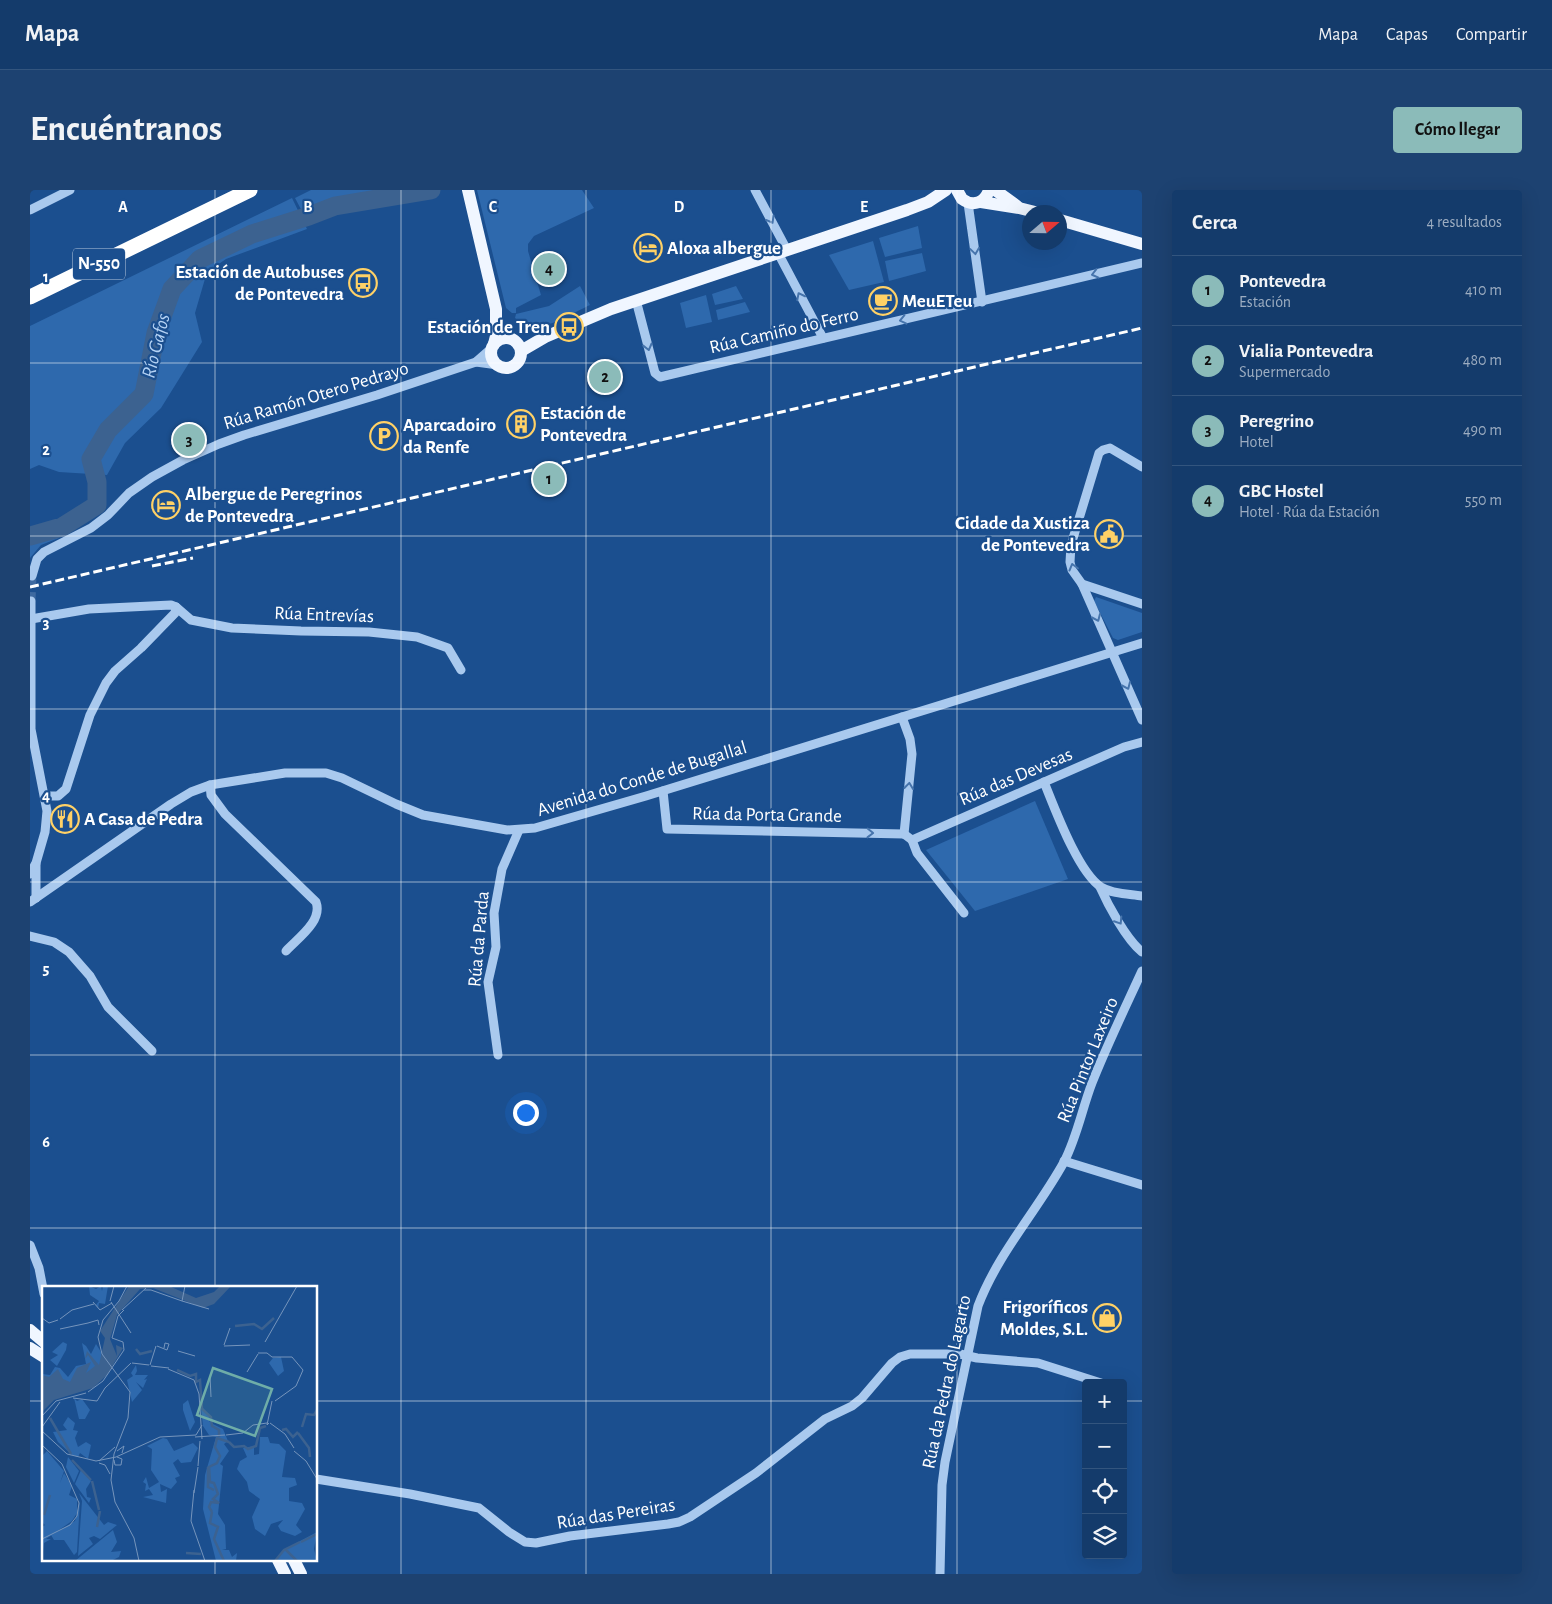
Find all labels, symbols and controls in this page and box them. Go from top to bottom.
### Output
text: Mapa [25,22,79,46]
text: Mapa [1318,26,1358,44]
text: Capas [1386,26,1428,44]
text: Compartir [1456,26,1527,44]
button: Cómo llegar [1393,107,1522,153]
text: Encuéntranos [30,112,222,147]
text: A [118,199,128,215]
text: B [303,199,313,215]
text: C [489,199,498,215]
text: D [674,199,685,215]
text: E [860,199,868,215]
north arrow [1022,205,1067,250]
text: Cerca [1192,212,1238,233]
text: 4 resultados [1427,214,1502,230]
one-way arrow [765,215,775,224]
hotel icon: Aloxa albergue [633,233,663,263]
place label: Aloxa albergue [667,239,781,258]
one-way arrow [969,247,980,255]
road number: N-550 [73,249,125,280]
pin: 4 [533,250,565,288]
place label: Estación de Autobuses de Pontevedra [175,263,344,304]
bus stop icon: Estación de Autobuses de Pontevedra [348,268,378,298]
one-way arrow [1090,268,1099,279]
text: 1 [43,269,49,285]
text: Pontevedra [1239,272,1326,291]
text: 1 [1205,282,1211,298]
text: 410 m [1465,282,1502,298]
cafe icon: MeuETeu [868,286,898,316]
one-way arrow [796,292,806,301]
place label: MeuETeu [902,292,973,311]
text: Estación [1239,294,1291,310]
street label: Rúa Camiño do Ferro [708,305,860,357]
water label: Río Gafos [138,311,174,380]
bus stop icon: Estación de Tren [554,312,584,342]
one-way arrow [898,314,907,325]
place label: Estación de Tren [427,318,550,337]
text: Vialia Pontevedra [1239,342,1373,361]
one-way arrow [642,343,653,352]
text: 2 [1204,352,1212,368]
text: 480 m [1463,352,1502,368]
pin: 2 [589,358,621,396]
street label: Rúa Ramón Otero Pedrayo [221,359,411,433]
text: Supermercado [1239,364,1330,380]
place label: Estación de Pontevedra [540,404,627,445]
building icon: Estación de Pontevedra [506,409,536,439]
text: Peregrino [1239,412,1314,431]
place label: Aparcadoiro da Renfe [403,416,496,457]
pin: 3 [173,421,205,459]
parking icon: Aparcadoiro da Renfe [369,421,399,451]
text: 3 [1205,422,1211,438]
text: 490 m [1463,422,1502,438]
text: Hotel [1239,434,1274,450]
text: 2 [42,442,50,458]
pin: 1 [533,460,565,498]
text: GBC Hostel [1239,482,1324,501]
place label: Albergue de Peregrinos de Pontevedra [185,485,362,526]
hotel icon: Albergue de Peregrinos de Pontevedra [151,490,181,520]
text: 4 [1204,492,1212,508]
text: 550 m [1465,492,1502,508]
text: Hotel · Rúa da Estación [1239,504,1380,520]
place label: Cidade da Xustiza de Pontevedra [955,514,1090,555]
public building icon: Cidade da Xustiza de Pontevedra [1094,519,1124,549]
one-way arrow [1068,563,1078,571]
street label: Rúa Entrevías [274,604,374,626]
one-way arrow [1091,613,1102,622]
text: 3 [43,615,50,631]
one-way arrow [1121,681,1132,690]
street label: Avenida do Conde de Bugallal [535,738,749,820]
street label: Rúa das Devesas [957,745,1075,809]
one-way arrow [903,781,914,789]
text: 4 [42,788,50,804]
restaurant icon: A Casa de Pedra [50,804,80,834]
street label: Rúa da Porta Grande [692,804,842,826]
place label: A Casa de Pedra [84,810,203,829]
one-way arrow [866,828,874,838]
street label: Rúa da Parda [465,890,493,988]
one-way arrow [1113,915,1122,924]
text: 5 [43,961,50,977]
street label: Rúa Pintor Laxeiro [1054,994,1122,1126]
your location [513,1100,539,1126]
text: 6 [42,1134,50,1150]
inset map [42,1286,318,1562]
street label: Rúa da Pedra do Lagarto [919,1293,975,1471]
place label: Frigoríficos Moldes, S.L. [1000,1298,1088,1339]
shop icon: Frigoríficos Moldes, S.L. [1092,1303,1122,1333]
map controls [1082,1379,1127,1559]
button: + [1082,1379,1127,1424]
button: − [1082,1424,1127,1469]
button: locate [1082,1469,1127,1514]
street label: Rúa das Pereiras [555,1495,677,1533]
button: layers [1082,1514,1127,1559]

